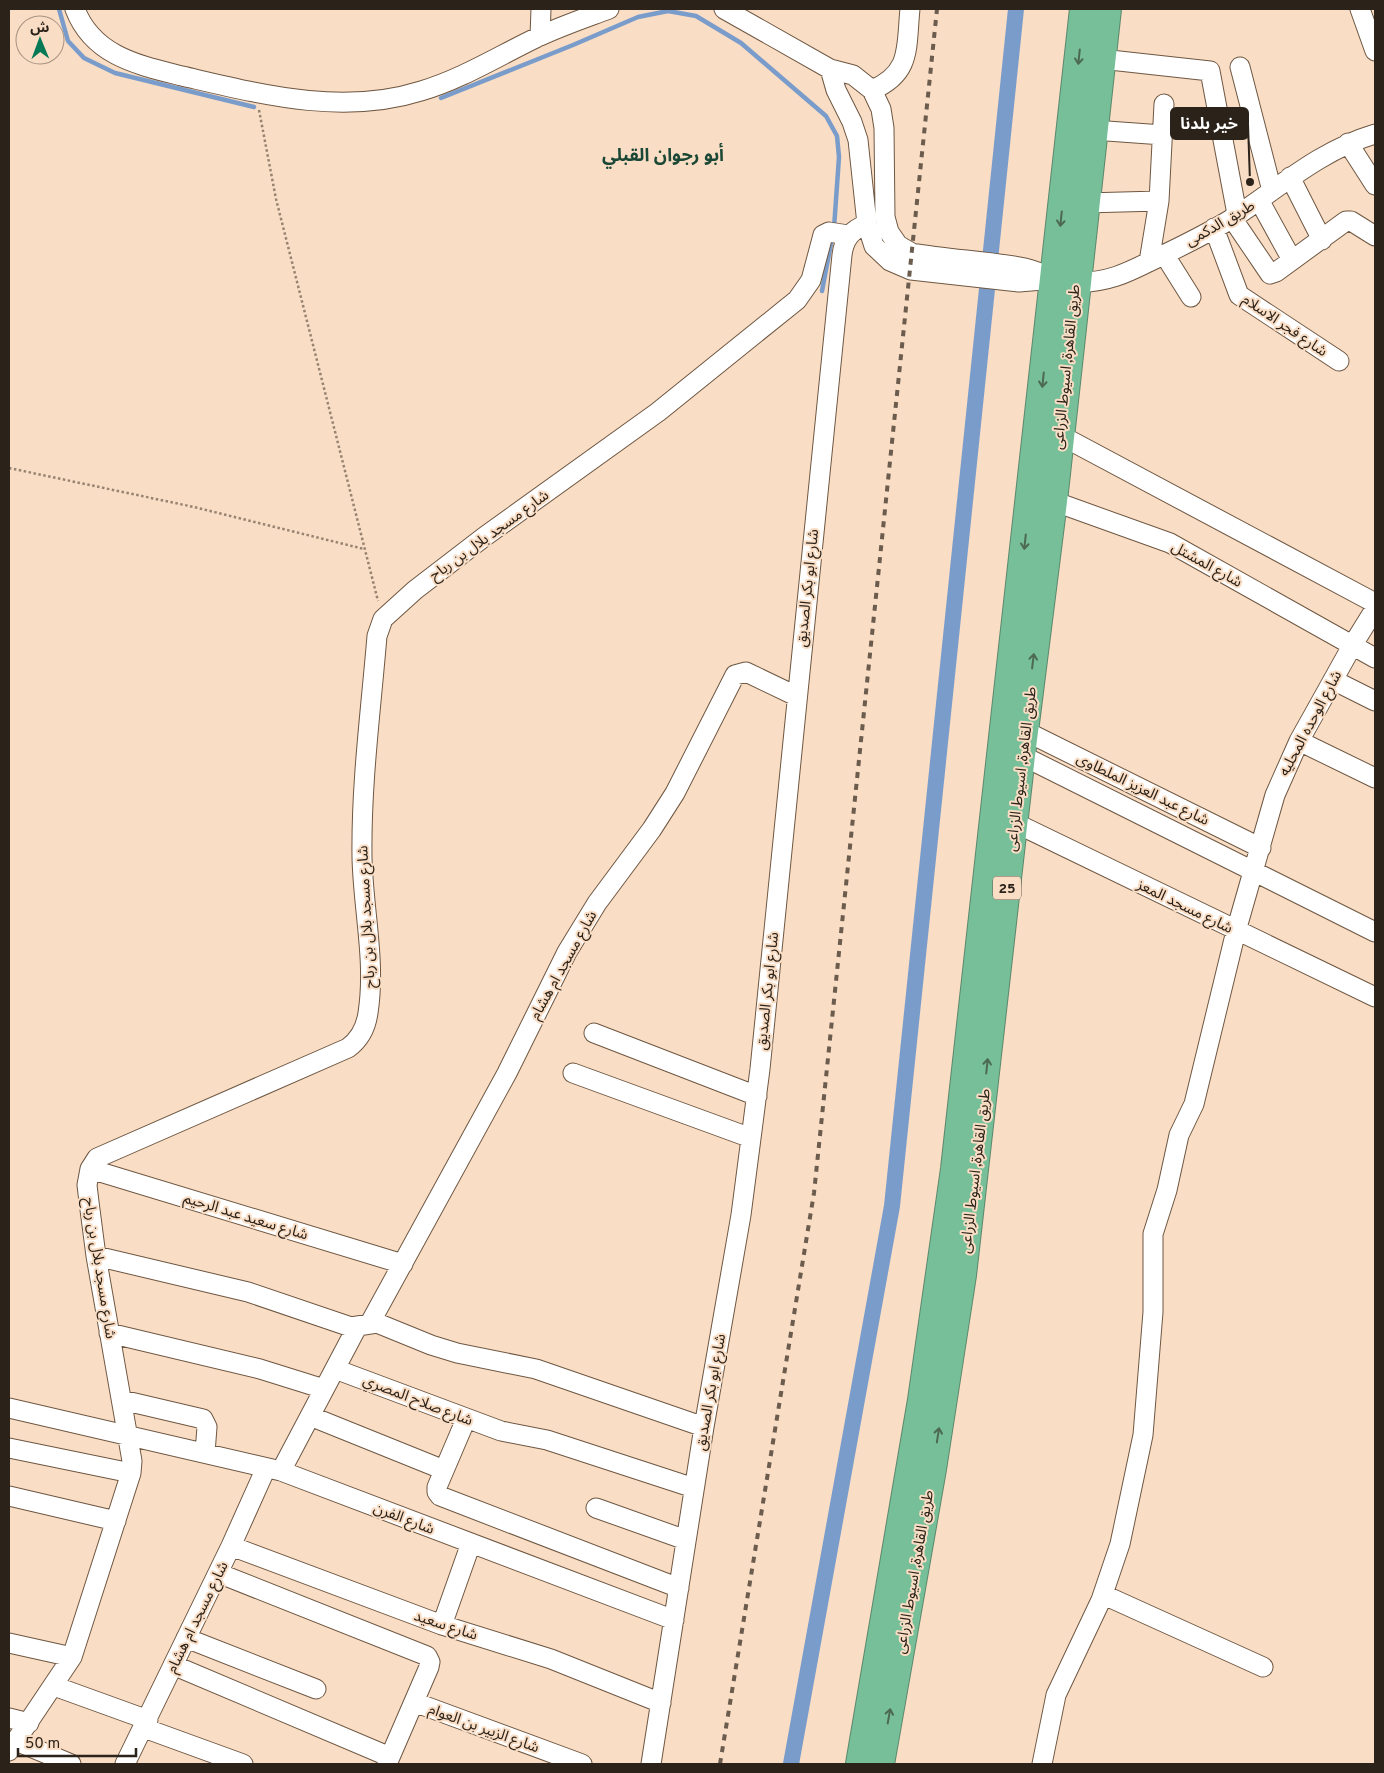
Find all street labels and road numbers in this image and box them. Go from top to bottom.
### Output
street label: طريق الدكمى [1183,197,1259,252]
street label: طريق القاهرة, اسيوط الزراعى [1049,284,1086,451]
street label: شارع فجر الاسلام [1237,291,1331,363]
street label: شارع مسجد بلال بن رباح [426,486,554,587]
street label: شارع ابو بكر الصديق [793,528,825,648]
street label: شارع المشتل [1167,538,1245,594]
street label: شارع الوحده المحليه [1276,667,1348,780]
street label: طريق القاهرة, اسيوط الزراعى [1003,686,1042,853]
street label: شارع عبد العزيز الملطاوى [1072,750,1212,832]
street label: شارع مسجد بلال بن رباح [354,845,382,989]
road number: 25 [993,876,1021,900]
street label: شارع مسجد المعز [1132,876,1236,940]
street label: شارع مسجد ام هشام [526,908,603,1024]
street label: شارع ابو بكر الصديق [753,931,785,1051]
street label: طريق القاهرة, اسيوط الزراعى [957,1088,996,1255]
street label: شارع سعيد عبد الرحيم [181,1189,310,1246]
street label: شارع مسجد بلال بن رباح [77,1196,119,1341]
street label: شارع ابو بكر الصديق [692,1332,732,1452]
street label: شارع صلاح المصري [359,1372,475,1432]
street label: طريق القاهرة, اسيوط الزراعى [892,1489,939,1656]
street label: شارع الفرن [370,1499,437,1541]
street label: شارع مسجد ام هشام [163,1559,235,1677]
street label: شارع سعيد [411,1607,480,1647]
street label: شارع الزبير بن العوام [425,1701,542,1759]

